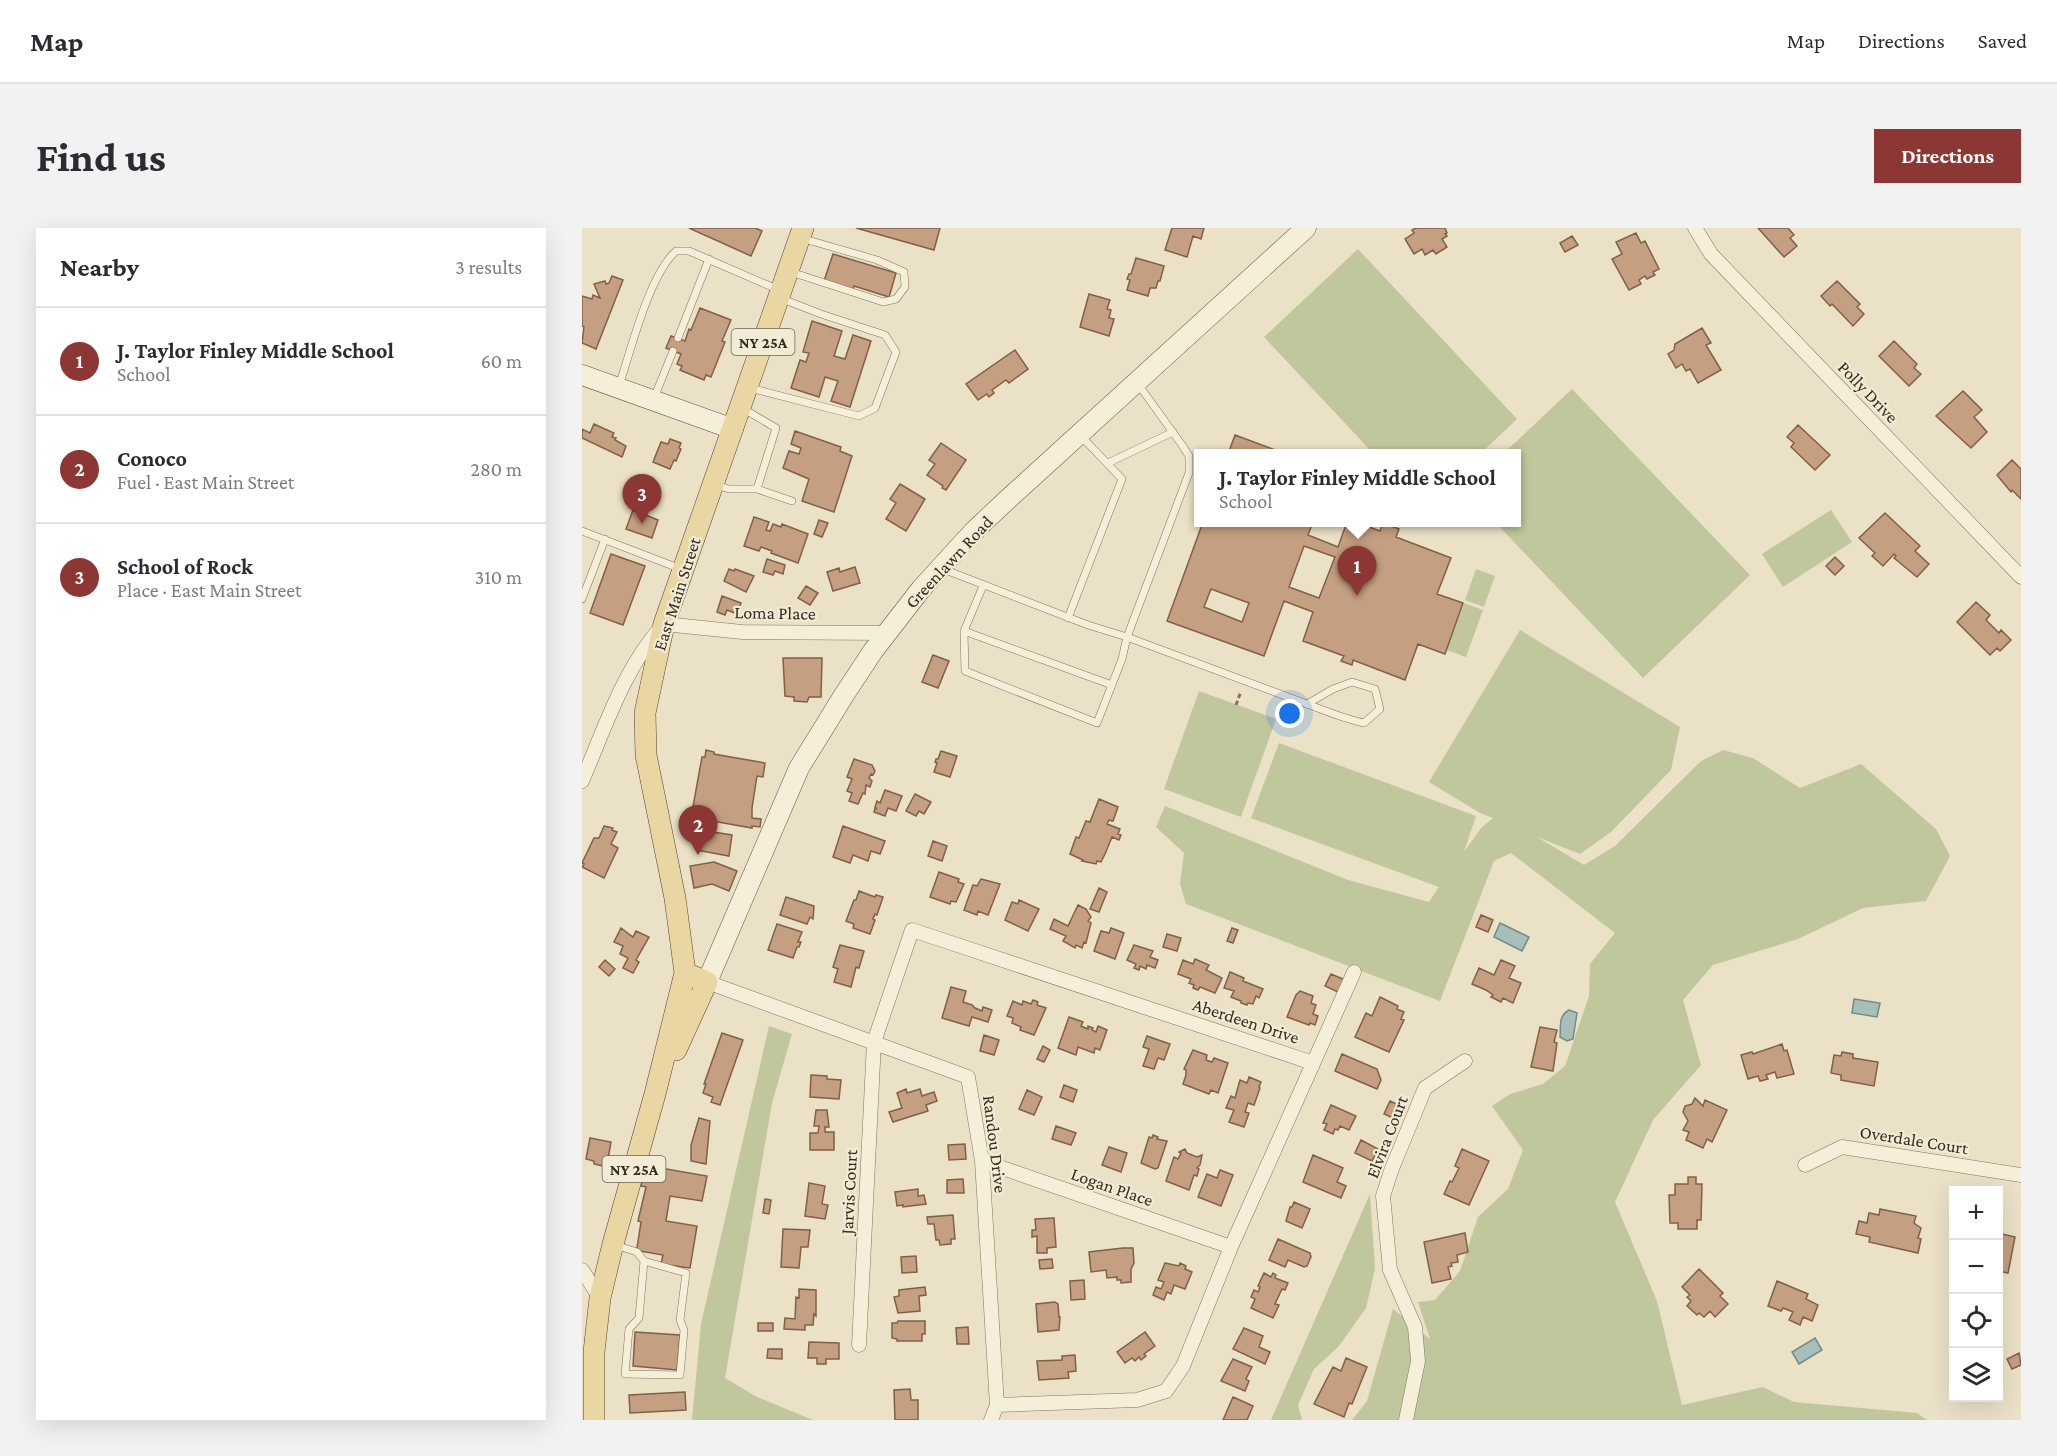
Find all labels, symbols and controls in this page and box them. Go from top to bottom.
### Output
text: Map [30,26,83,57]
text: Map [1787,29,1825,53]
text: Directions [1858,29,1945,53]
text: Saved [1978,29,2027,53]
button: Directions [1874,129,2021,183]
text: Find us [36,133,166,180]
text: Nearby [60,253,139,282]
text: 3 results [455,256,522,278]
road number: NY 25A [732,329,795,355]
text: J. Taylor Finley Middle School [117,338,394,363]
text: 1 [76,350,83,372]
text: 60 m [481,350,522,372]
street label: Polly Drive [1834,357,1902,427]
text: School [117,363,170,385]
text: Conoco [117,446,187,471]
popup [1194,449,1521,527]
text: 2 [74,458,85,480]
text: 280 m [471,458,522,480]
text: J. Taylor Finley Middle School [1219,465,1496,490]
text: Fuel · East Main Street [117,471,294,493]
pin: 3 [622,474,662,524]
text: School [1219,490,1272,512]
street label: Greenlawn Road [901,511,997,612]
street label: East Main Street [649,534,705,653]
pin: 1 [1338,546,1376,596]
text: School of Rock [117,554,253,579]
text: 3 [75,566,84,588]
text: 310 m [475,566,522,588]
text: Place · East Main Street [117,579,302,601]
street label: Loma Place [734,602,816,624]
your location [1275,699,1304,728]
pin: 2 [678,806,718,855]
street label: Aberdeen Drive [1190,994,1302,1048]
street label: Elvira Court [1362,1092,1412,1181]
street label: Randou Drive [979,1094,1011,1194]
street label: Overdale Court [1858,1122,1971,1159]
street label: Jarvis Court [837,1148,861,1237]
road number: NY 25A [602,1156,666,1182]
street label: Logan Place [1068,1164,1156,1210]
map controls [1949,1186,2003,1402]
button: + [1949,1186,2003,1240]
button: − [1949,1240,2003,1294]
button: locate [1949,1294,2003,1348]
button: layers [1949,1348,2003,1402]

